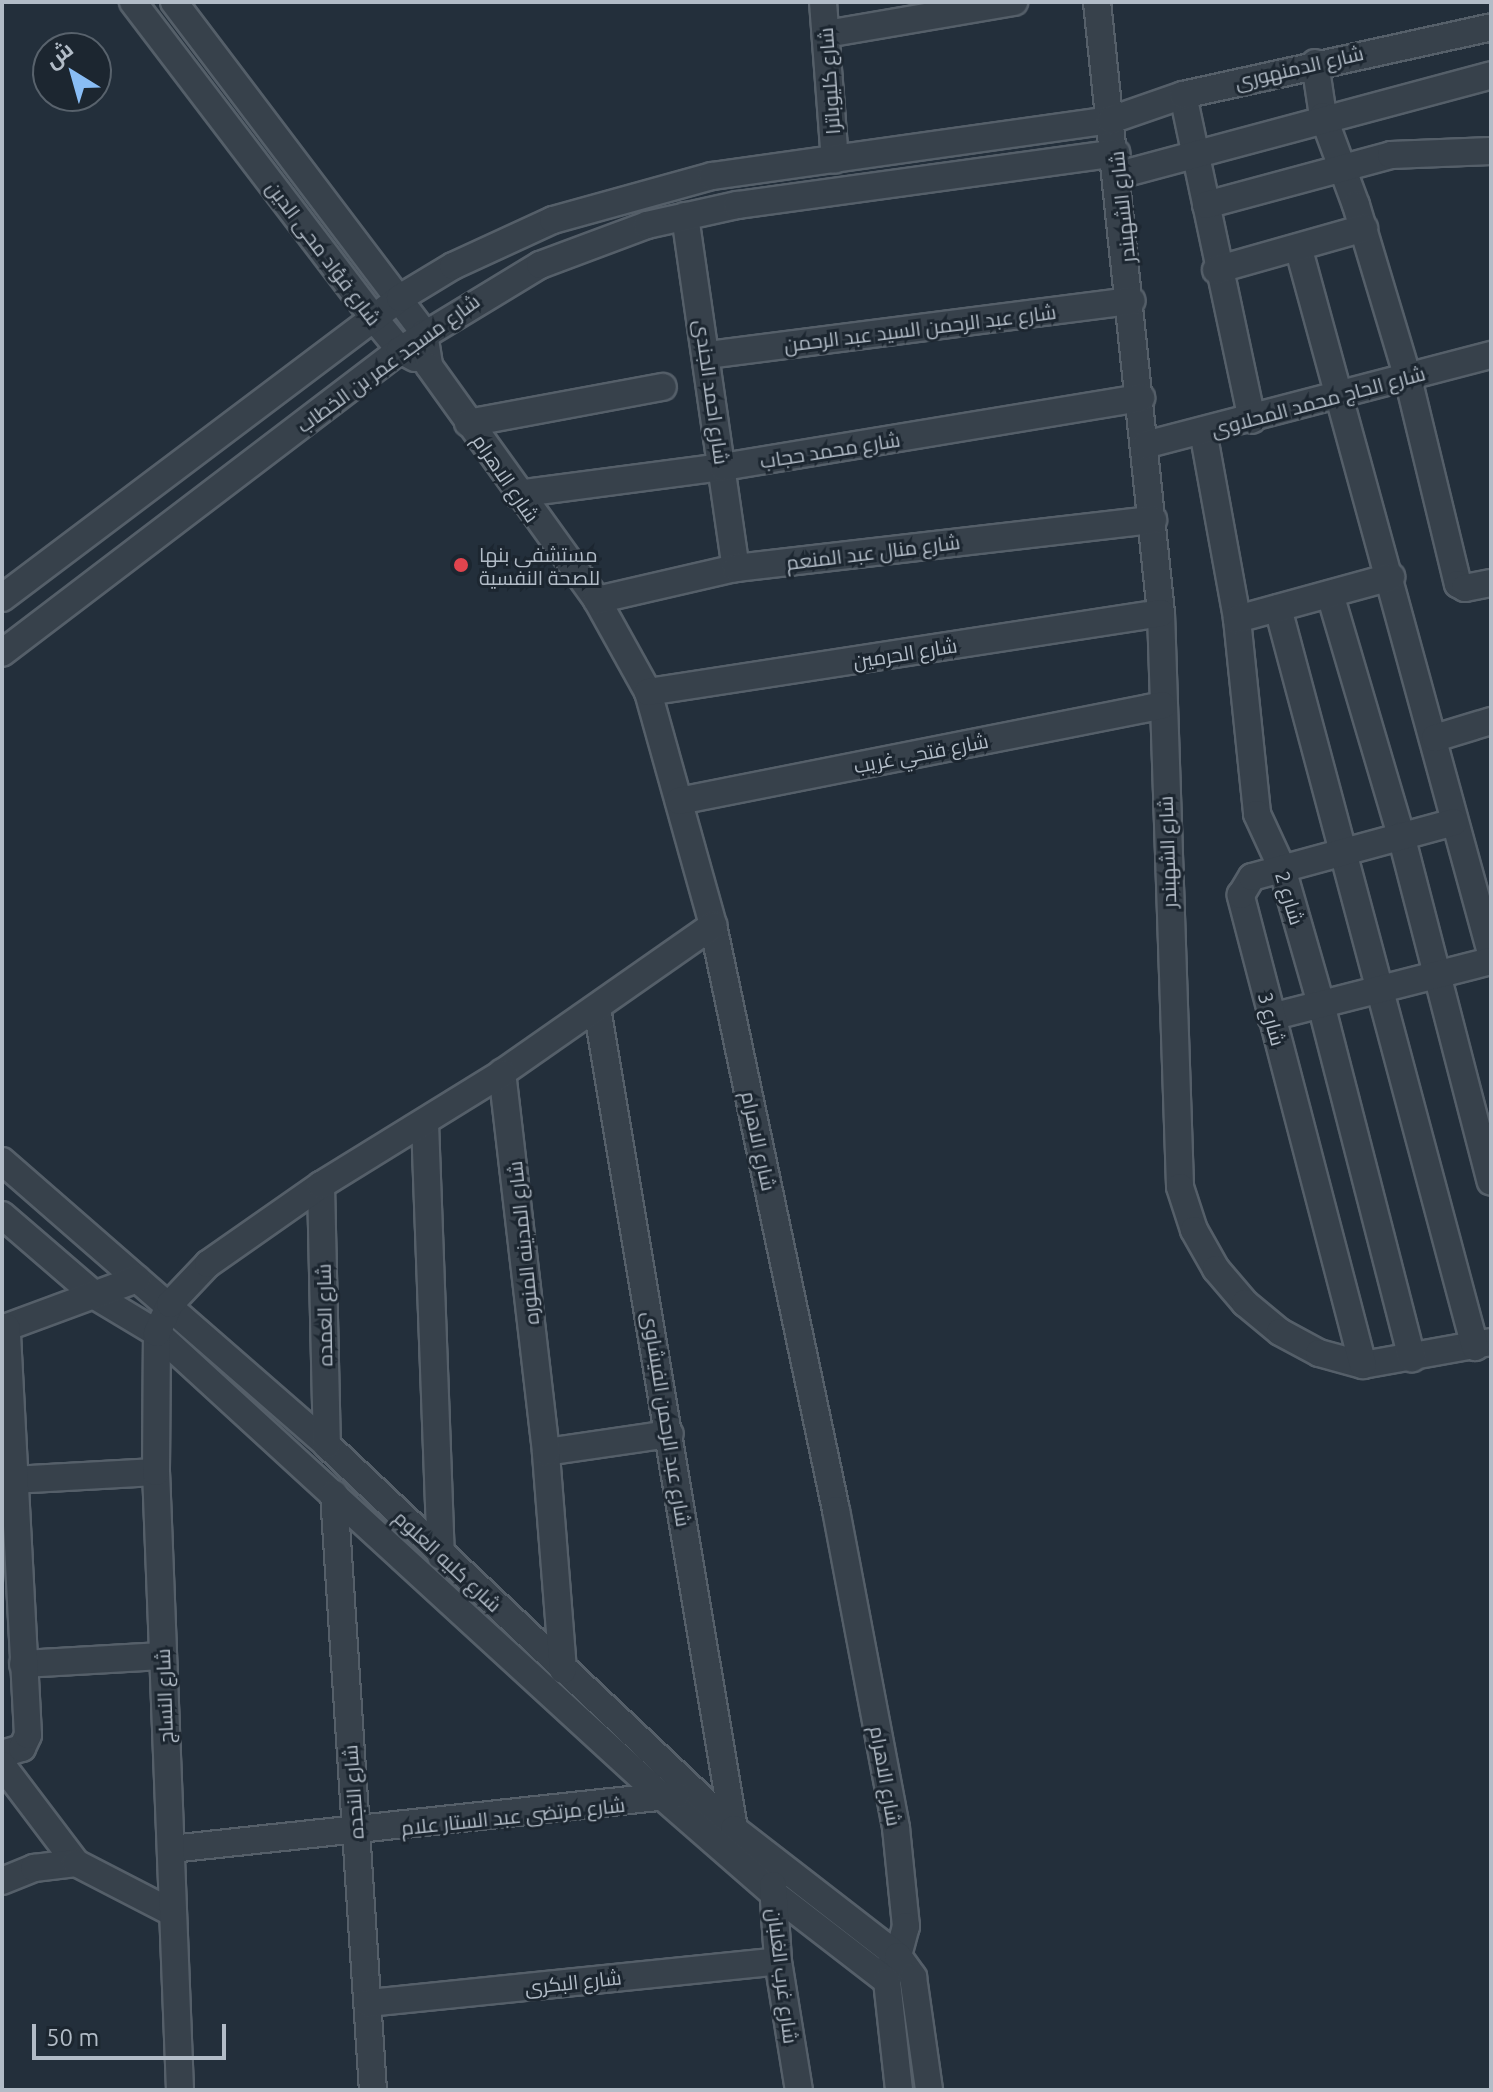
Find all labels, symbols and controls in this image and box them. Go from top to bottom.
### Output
street label: شارع كليوباترا [813,27,845,135]
north arrow [32,32,112,112]
text: ش [40,36,77,73]
street label: شارع الدمنهورى [1232,41,1366,93]
street label: شارع الشهبندر [1104,150,1140,264]
street label: شارع فؤاد محى الدين [262,176,386,330]
street label: شارع مسجد عمر بن الخطاب [292,289,484,437]
street label: شارع عبد الرحمن السيد عبد الرحمن [783,299,1057,357]
street label: شارع احمد الجندى [690,318,734,466]
street label: شارع الحاج محمد المحلاوى [1208,361,1428,441]
street label: شارع محمد حجاب [758,427,902,473]
street label: شارع الاهرام [468,429,544,527]
street label: شارع منال عبد المنعم [785,529,961,575]
place label: مستشفى بنها للصحة النفسية [479,542,600,589]
marker: مستشفى بنها للصحة النفسية [450,554,472,576]
street label: شارع الحرمين [851,633,959,673]
street label: شارع فتحي غريب [852,728,990,778]
street label: شارع الشهبندر [1153,795,1181,909]
street label: شارع 2 [1271,868,1309,928]
street label: شارع 3 [1253,990,1291,1048]
street label: شارع الاهرام [737,1089,781,1193]
street label: شارع المدينه المنوره [502,1160,544,1326]
street label: شارع العمده [311,1263,337,1367]
street label: شارع عبد الرحمن الفيشاوى [638,1310,696,1528]
street label: شارع كليه العلوم [389,1505,507,1617]
street label: شارع النساج [150,1648,178,1744]
street label: شارع الاهرام [865,1724,907,1828]
street label: شارع النجده [338,1744,368,1840]
street label: شارع مرتضى عبد الستار علام [400,1792,626,1840]
street label: شارع غرب الغلبان [763,1907,803,2045]
street label: شارع البكرى [523,1965,623,1999]
scale bar [36,2008,230,2058]
text: 50 m [46,2024,99,2051]

